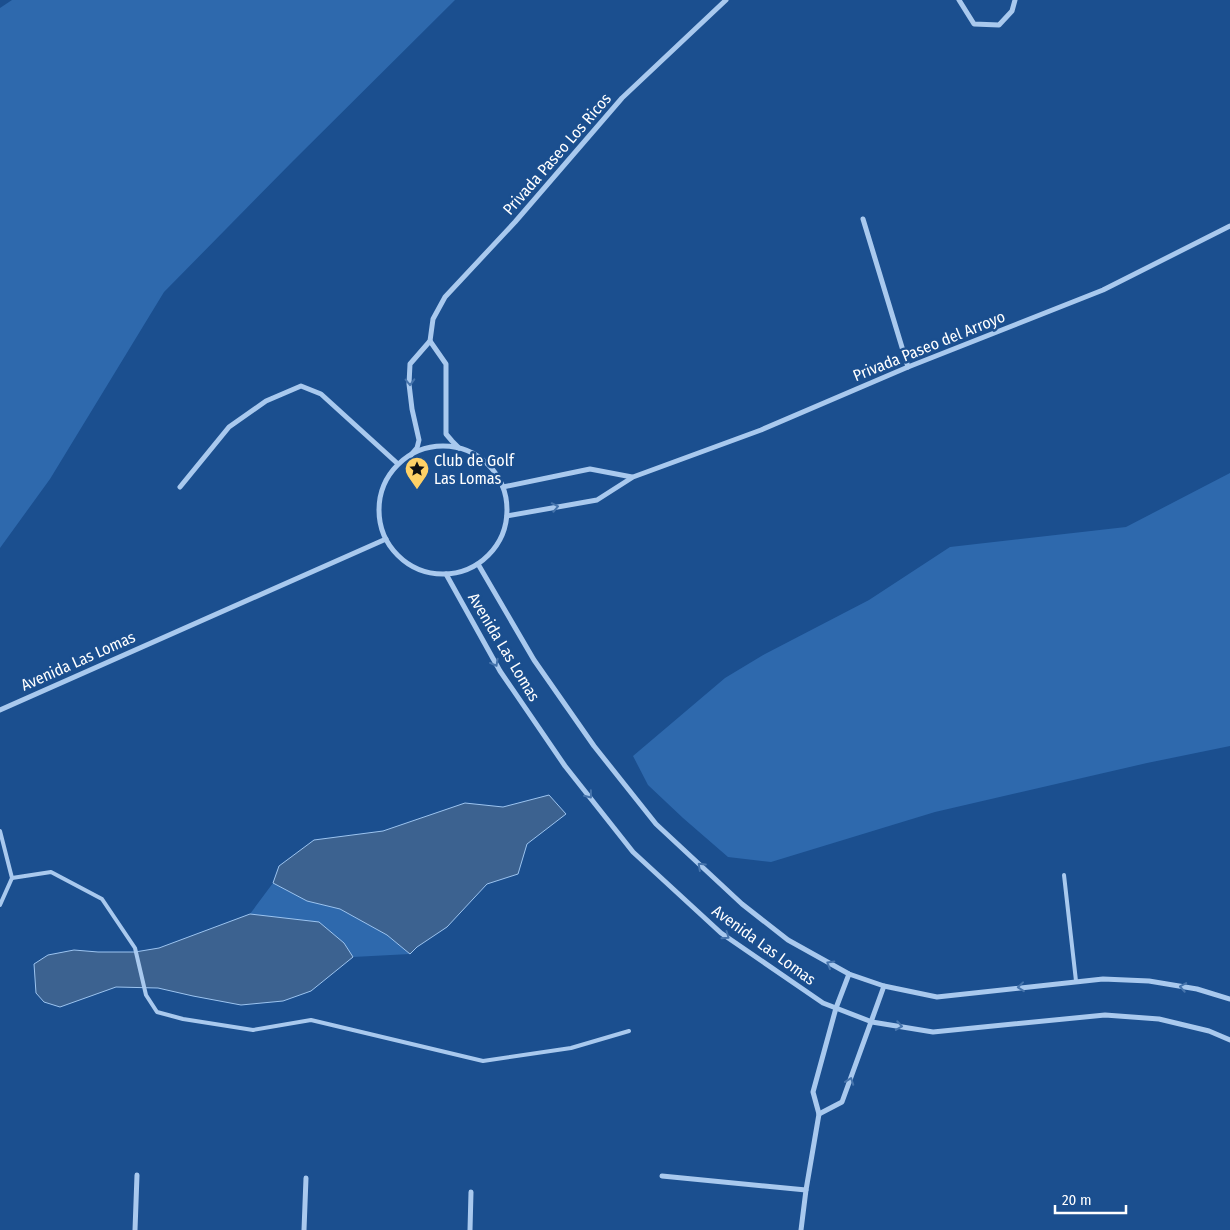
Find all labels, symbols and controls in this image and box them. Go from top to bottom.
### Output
street label: Privada Paseo Los Ricos [499,89,615,219]
street label: Privada Paseo del Arroyo [850,307,1008,385]
one-way arrow [405,378,415,386]
place label: Club de Golf Las Lomas [434,451,515,488]
place icon: Club de Golf Las Lomas [404,456,430,490]
one-way arrow [551,503,559,513]
street label: Avenida Las Lomas [464,589,544,705]
street label: Avenida Las Lomas [18,627,138,695]
one-way arrow [489,657,499,666]
one-way arrow [583,790,592,799]
one-way arrow [698,863,707,872]
street label: Avenida Las Lomas [709,901,820,989]
one-way arrow [720,930,730,939]
one-way arrow [827,960,836,970]
one-way arrow [1017,982,1025,993]
one-way arrow [1178,982,1187,992]
one-way arrow [895,1021,903,1031]
one-way arrow [844,1077,854,1085]
scale bar [1055,1182,1126,1214]
text: 20 m [1062,1191,1092,1209]

